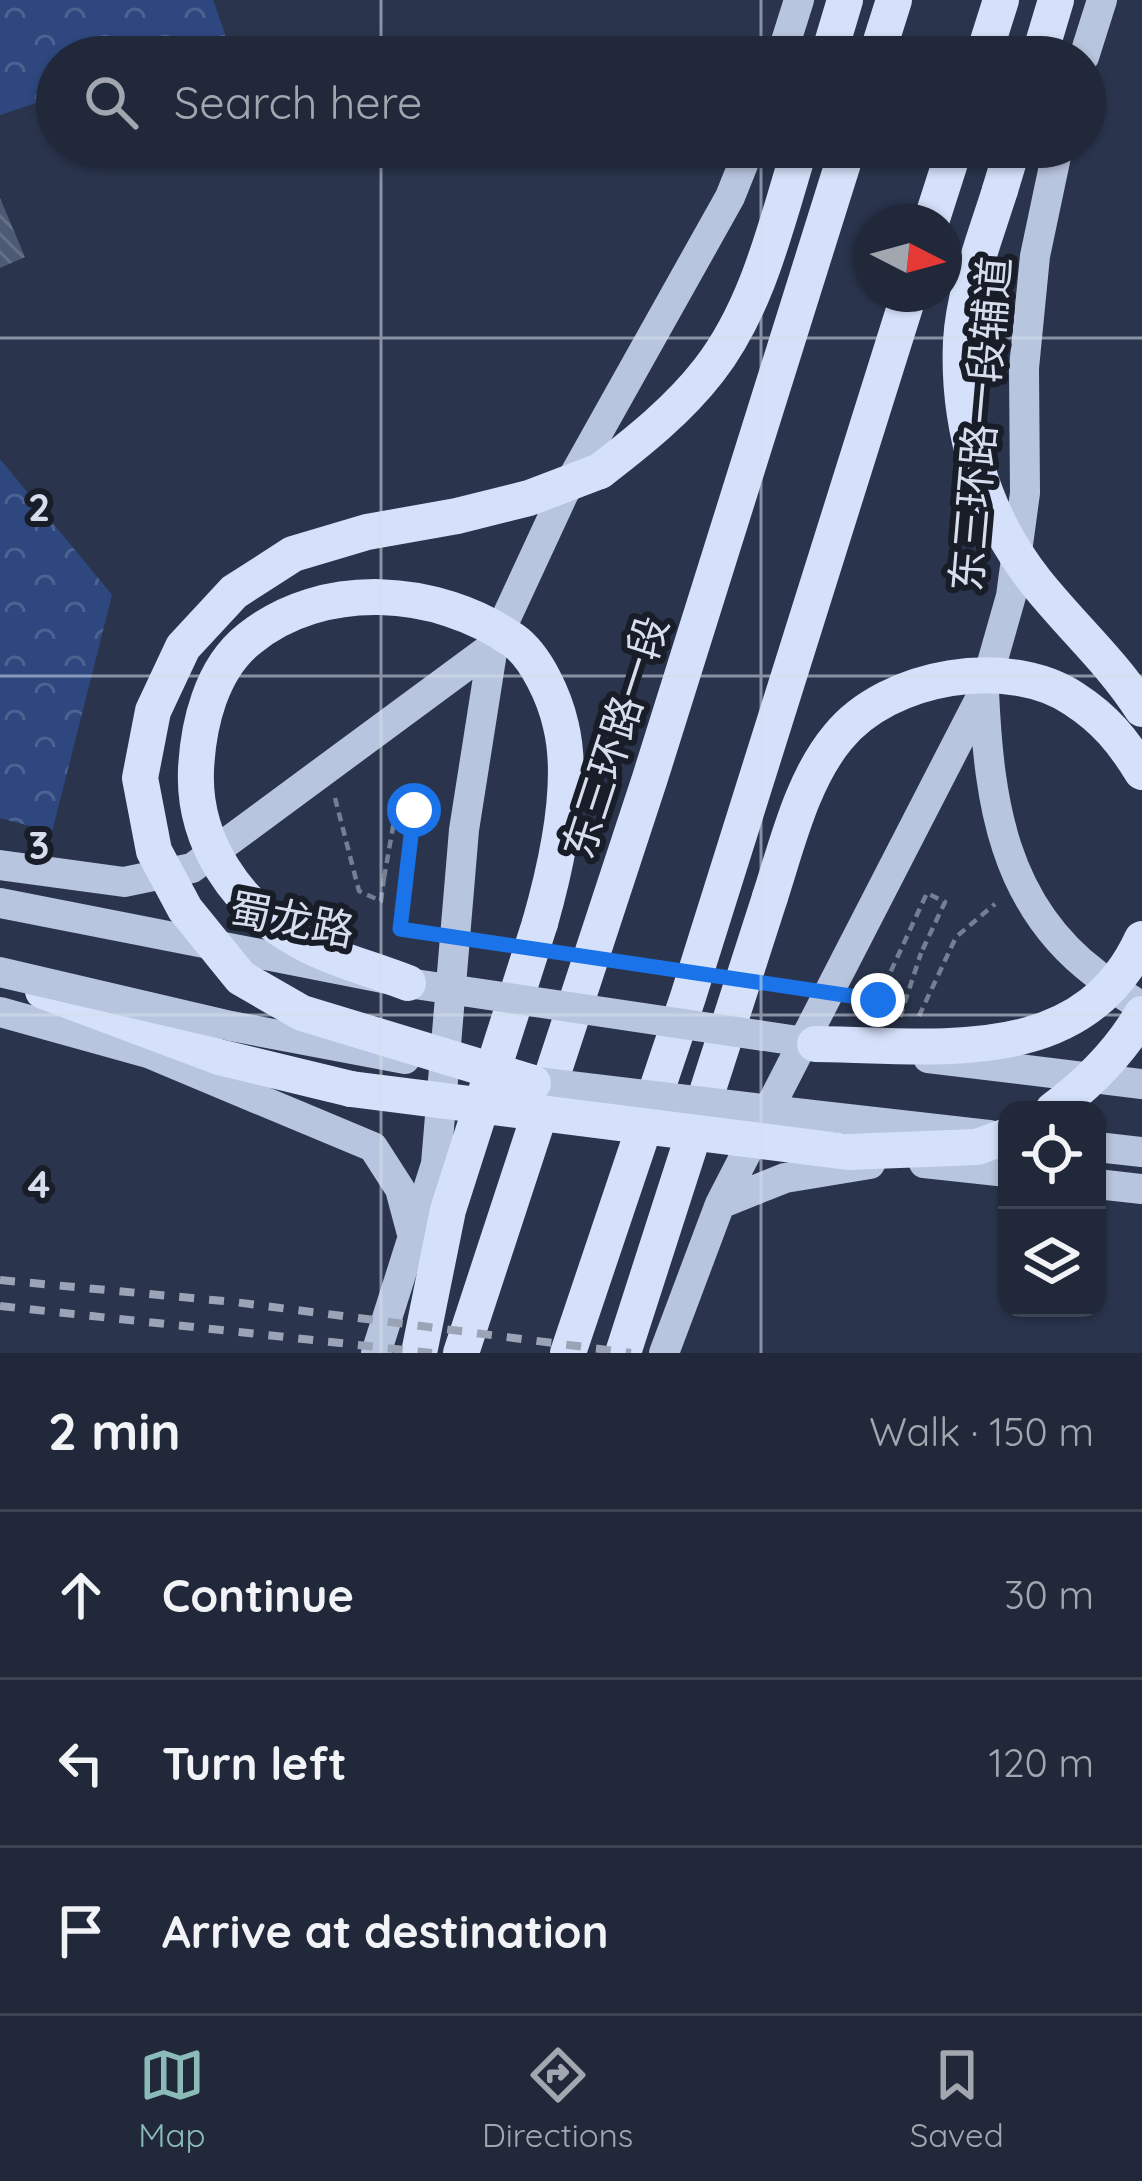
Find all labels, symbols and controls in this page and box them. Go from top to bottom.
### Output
search box [36,36,1106,168]
icon: search [78,69,144,135]
text: Search here [174,74,422,130]
north arrow [854,204,962,312]
street label: 东三环路一段辅道 [939,254,1021,594]
text: 2 [28,482,50,531]
street label: 东三环路一段 [551,609,679,865]
route start [387,783,441,837]
text: 3 [29,820,49,869]
street label: 蜀龙路 [225,881,359,957]
route end [851,973,905,1027]
map controls [998,1101,1106,1317]
button: locate [998,1101,1106,1209]
text: 4 [28,1159,50,1208]
button: layers [998,1209,1106,1317]
text: 2 min [48,1399,181,1463]
text: Walk · 150 m [869,1407,1094,1456]
icon: ahead [48,1562,114,1628]
text: Continue [162,1567,354,1623]
text: 30 m [1004,1570,1094,1619]
icon: left [48,1730,114,1796]
text: Turn left [162,1735,347,1791]
text: 120 m [989,1738,1094,1787]
icon: arrive [48,1898,114,1964]
text: Arrive at destination [162,1903,608,1959]
tab: Map [138,2042,206,2155]
tab: Directions [482,2042,633,2155]
tab: Saved [910,2042,1004,2155]

